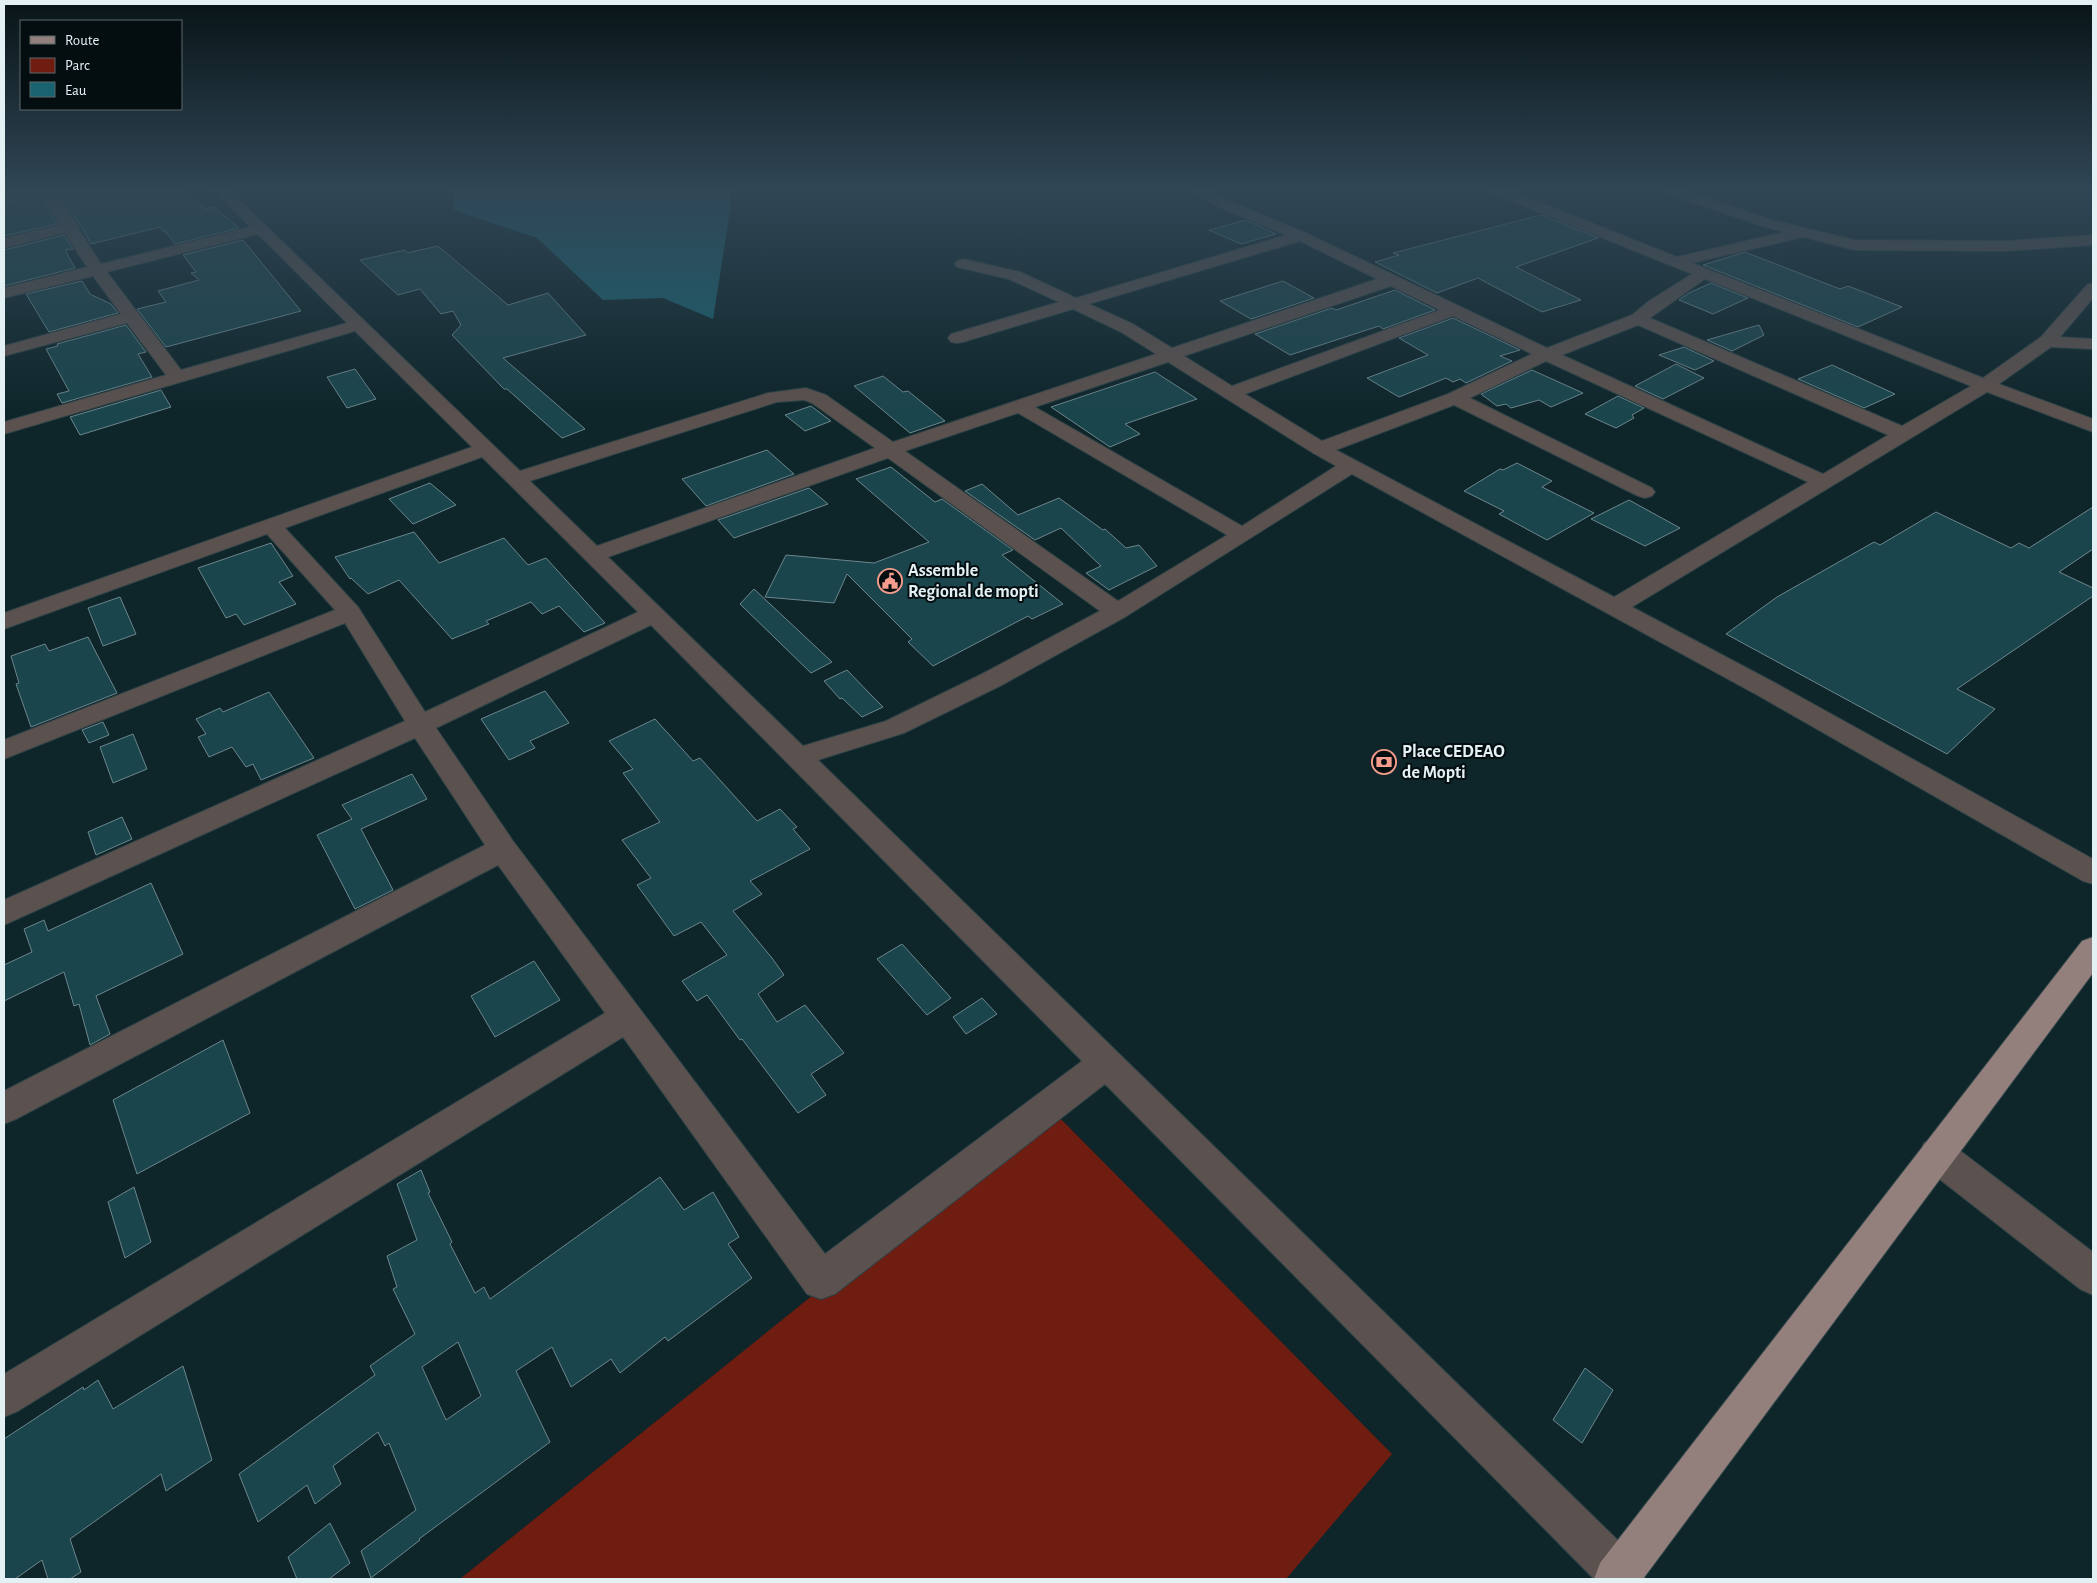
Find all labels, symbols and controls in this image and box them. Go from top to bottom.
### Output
legend [20,20,182,110]
text: Route [65,33,99,48]
text: Parc [65,58,90,73]
text: Eau [65,83,87,98]
place label: Assemble Regional de mopti [908,562,1039,601]
public building icon: Assemble Regional de mopti [877,568,903,594]
place label: Place CEDEAO de Mopti [1402,743,1505,782]
bank icon: Place CEDEAO de Mopti [1371,749,1397,775]

